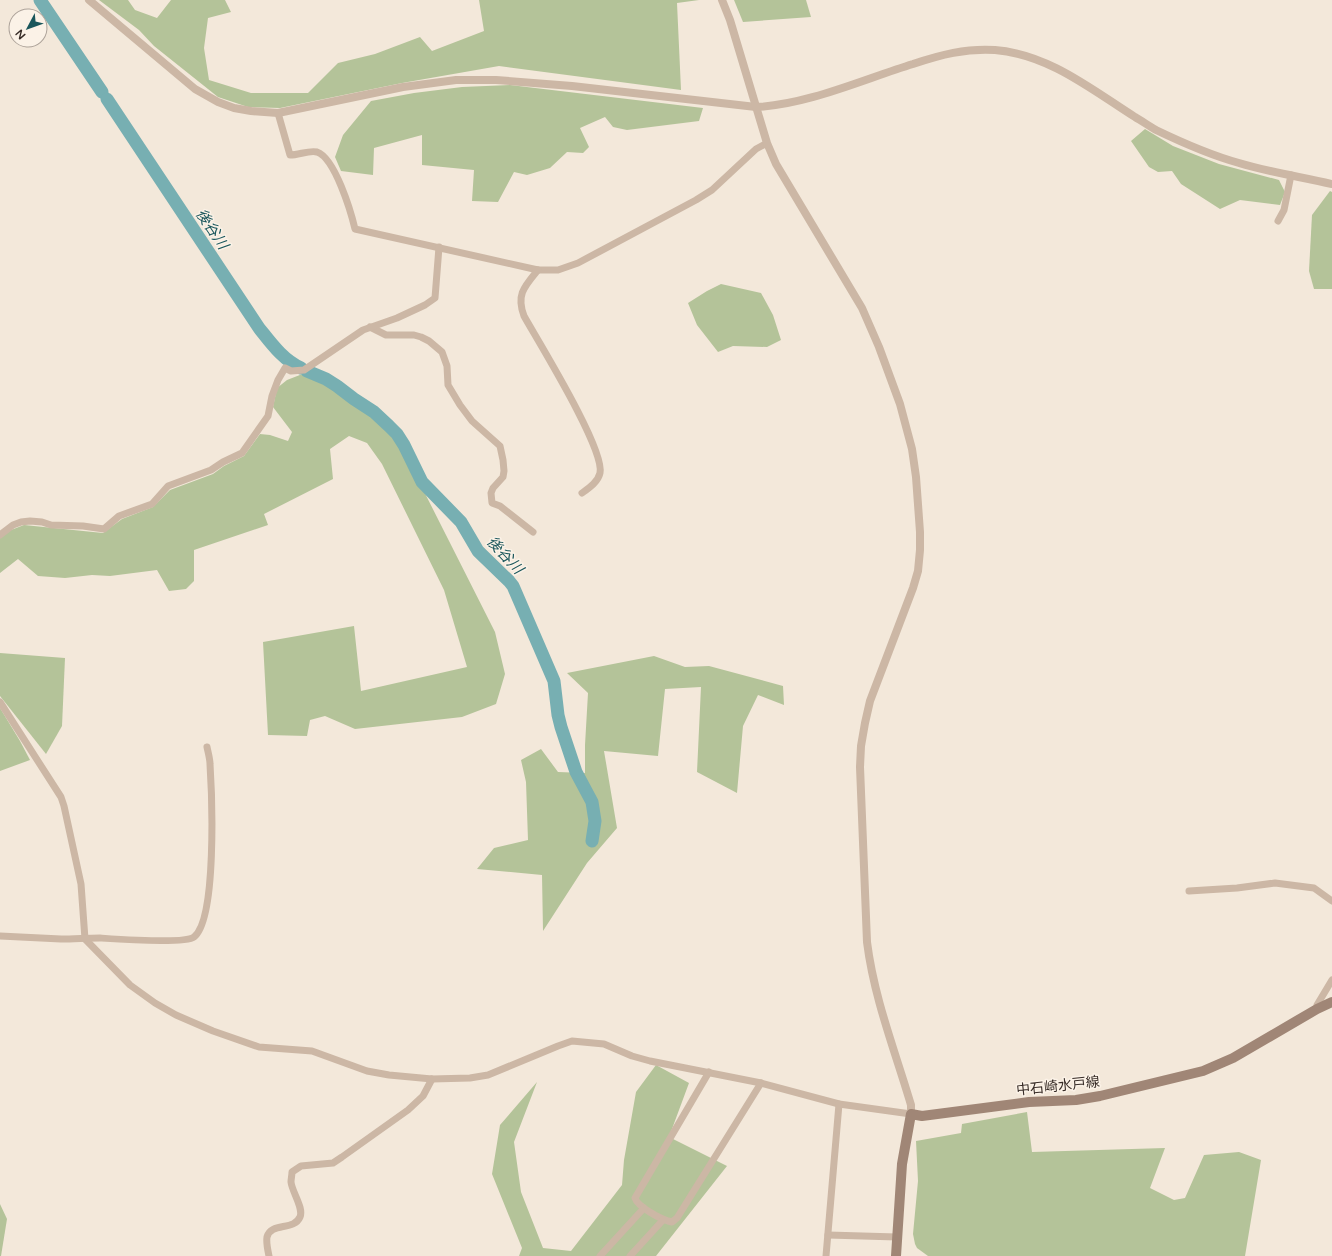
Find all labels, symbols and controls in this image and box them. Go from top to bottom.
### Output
north arrow [8,8,48,48]
text: N [13,27,29,42]
water label: 後谷川 [192,205,233,254]
water label: 後谷川 [483,532,528,579]
street label: 中石崎水戸線 [1015,1073,1101,1099]

